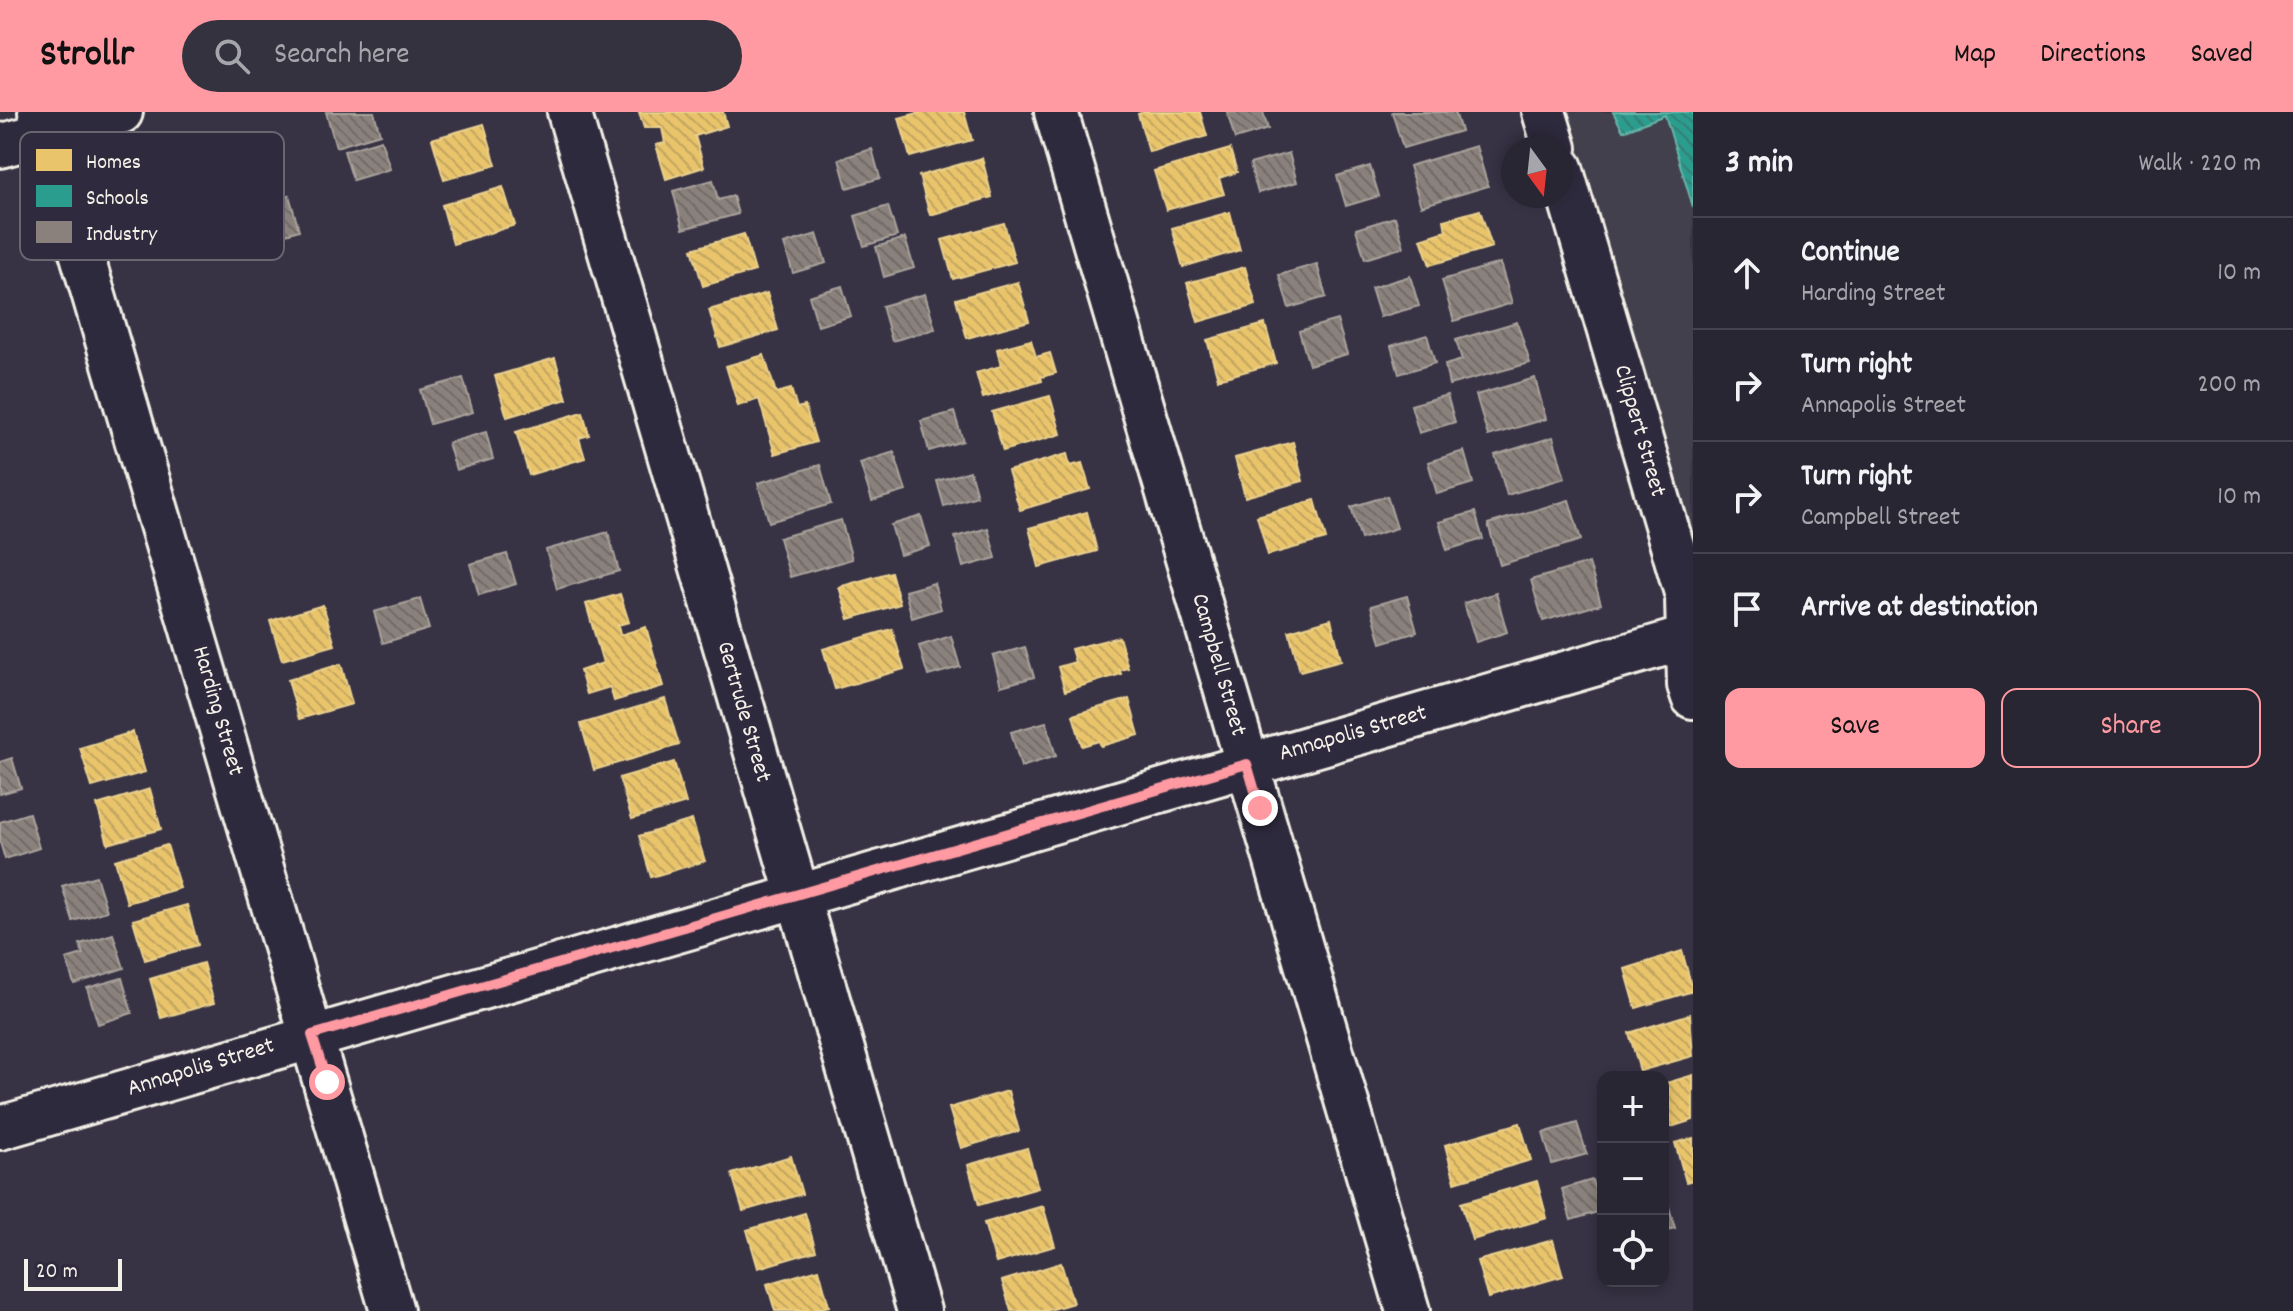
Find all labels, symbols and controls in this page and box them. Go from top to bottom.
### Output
search box [182,20,742,92]
text: Strollr [40,29,134,84]
icon: search [210,34,254,78]
text: Search here [274,35,410,78]
text: Map [1954,36,1996,76]
text: Directions [2040,36,2146,76]
text: Saved [2190,36,2253,76]
legend [20,132,284,260]
north arrow [1501,136,1573,208]
text: 3 min [1725,140,1793,189]
text: Walk · 220 m [2138,146,2261,183]
text: Homes [86,148,141,179]
text: Schools [86,184,149,215]
text: Industry [86,220,158,251]
text: Continue [1801,233,1900,276]
icon: ahead [1725,251,1769,295]
text: 10 m [2217,255,2261,292]
text: Harding Street [1801,276,1946,313]
text: Turn right [1801,345,1912,388]
street label: Clippert Street [1604,361,1674,501]
icon: right [1725,363,1769,407]
text: 200 m [2197,367,2261,404]
text: Annapolis Street [1801,388,1966,425]
text: Turn right [1801,457,1912,500]
icon: right [1725,475,1769,519]
text: 10 m [2217,479,2261,516]
text: Campbell Street [1801,500,1960,537]
icon: arrive [1725,587,1769,631]
text: Arrive at destination [1801,588,2038,631]
street label: Campbell Street [1181,590,1255,740]
street label: Gertrude Street [707,637,779,787]
street label: Harding Street [182,642,252,780]
button: Save [1725,688,1985,768]
button: Share [2001,688,2261,768]
street label: Annapolis Street [1275,697,1431,771]
route end [1242,790,1278,826]
street label: Annapolis Street [123,1029,279,1107]
route start [309,1064,345,1100]
map controls [1597,1071,1669,1287]
button: + [1597,1071,1669,1143]
button: − [1597,1143,1669,1215]
button: locate [1597,1215,1669,1287]
scale bar [24,1255,122,1291]
text: 20 m [36,1257,78,1288]

